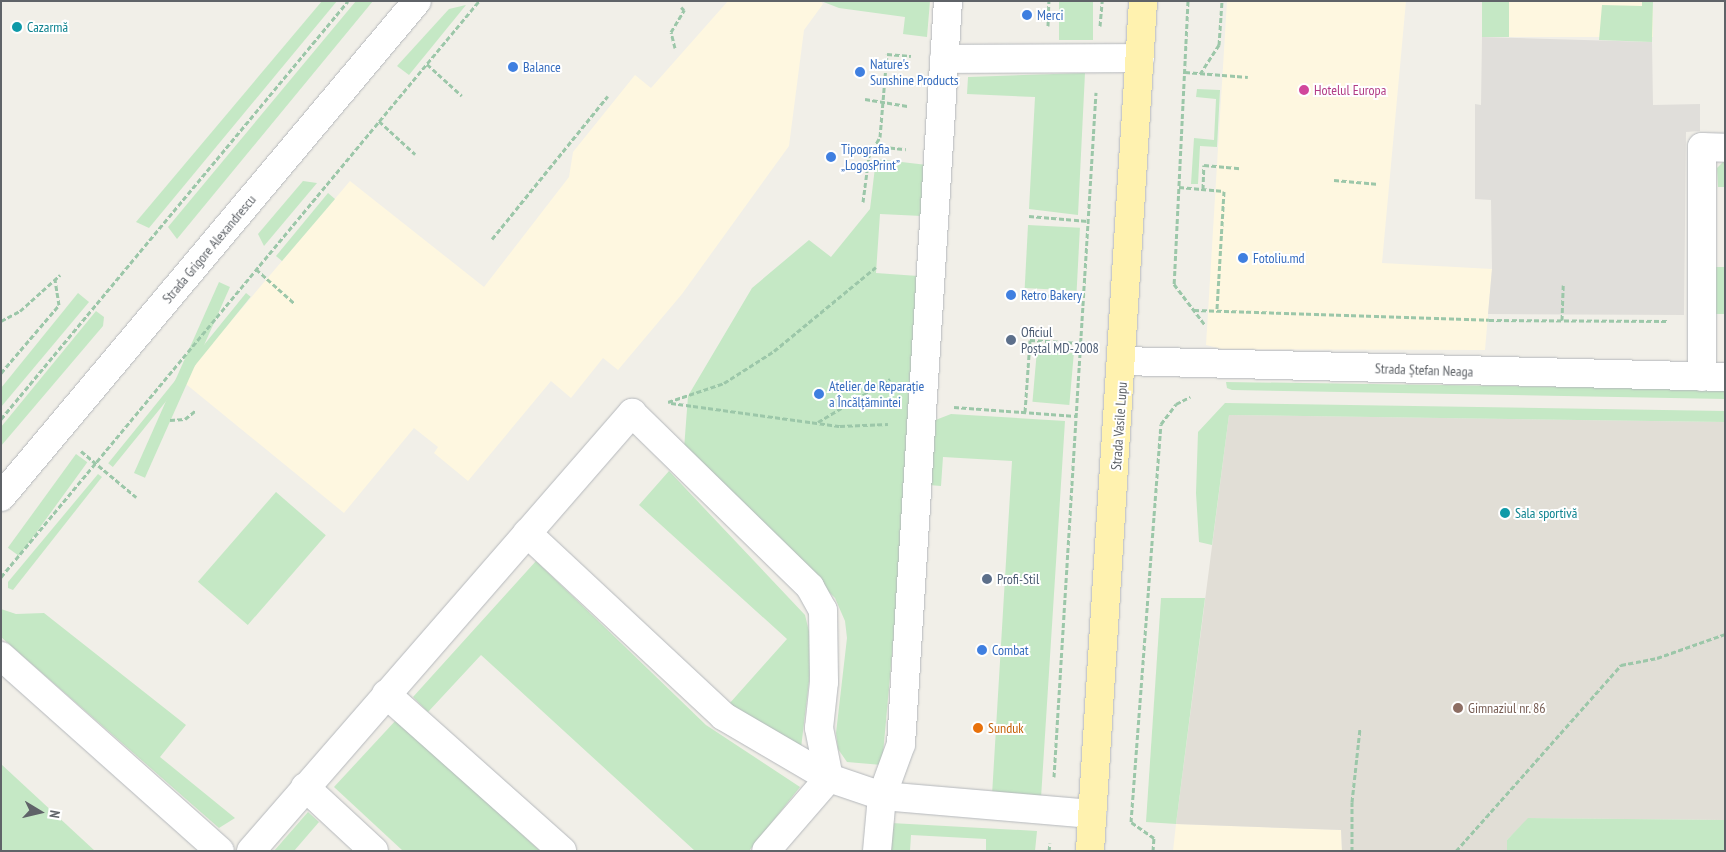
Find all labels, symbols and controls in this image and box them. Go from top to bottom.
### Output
place label: Merci [1037,7,1064,23]
marker: Merci [1021,9,1033,21]
place label: Cazarmă [27,19,68,35]
marker: Cazarmă [11,21,23,33]
place label: Nature's Sunshine Products [870,56,959,88]
place label: Balance [523,59,561,75]
marker: Balance [507,61,519,73]
marker: Nature's Sunshine Products [854,66,866,78]
place label: Hotelul Europa [1314,82,1386,98]
marker: Hotelul Europa [1298,84,1310,96]
place label: Tipografia „LogosPrint” [841,141,900,174]
marker: Tipografia „LogosPrint” [825,151,837,163]
street label: Strada Grigore Alexandrescu [159,191,259,307]
place label: Fotoliu.md [1253,250,1305,266]
marker: Fotoliu.md [1237,252,1249,264]
place label: Retro Bakery [1021,287,1082,303]
marker: Retro Bakery [1005,289,1017,301]
place label: Oficiul Poștal MD-2008 [1021,324,1099,357]
marker: Oficiul Poștal MD-2008 [1005,334,1017,346]
street label: Strada Ștefan Neaga [1375,360,1473,380]
place label: Atelier de Reparație a Încălțămintei [829,378,924,411]
street label: Strada Vasile Lupu [1108,381,1130,471]
marker: Atelier de Reparație a Încălțămintei [813,388,825,400]
place label: Sala sportivă [1515,505,1577,521]
marker: Sala sportivă [1499,507,1511,519]
place label: Profi-Stil [997,571,1039,587]
marker: Profi-Stil [981,573,993,585]
place label: Combat [992,642,1029,658]
marker: Combat [976,644,988,656]
place label: Gimnaziul nr. 86 [1468,700,1546,716]
marker: Gimnaziul nr. 86 [1452,702,1464,714]
place label: Sunduk [988,720,1024,736]
marker: Sunduk [972,722,984,734]
north arrow [15,787,65,837]
text: N [45,809,64,819]

